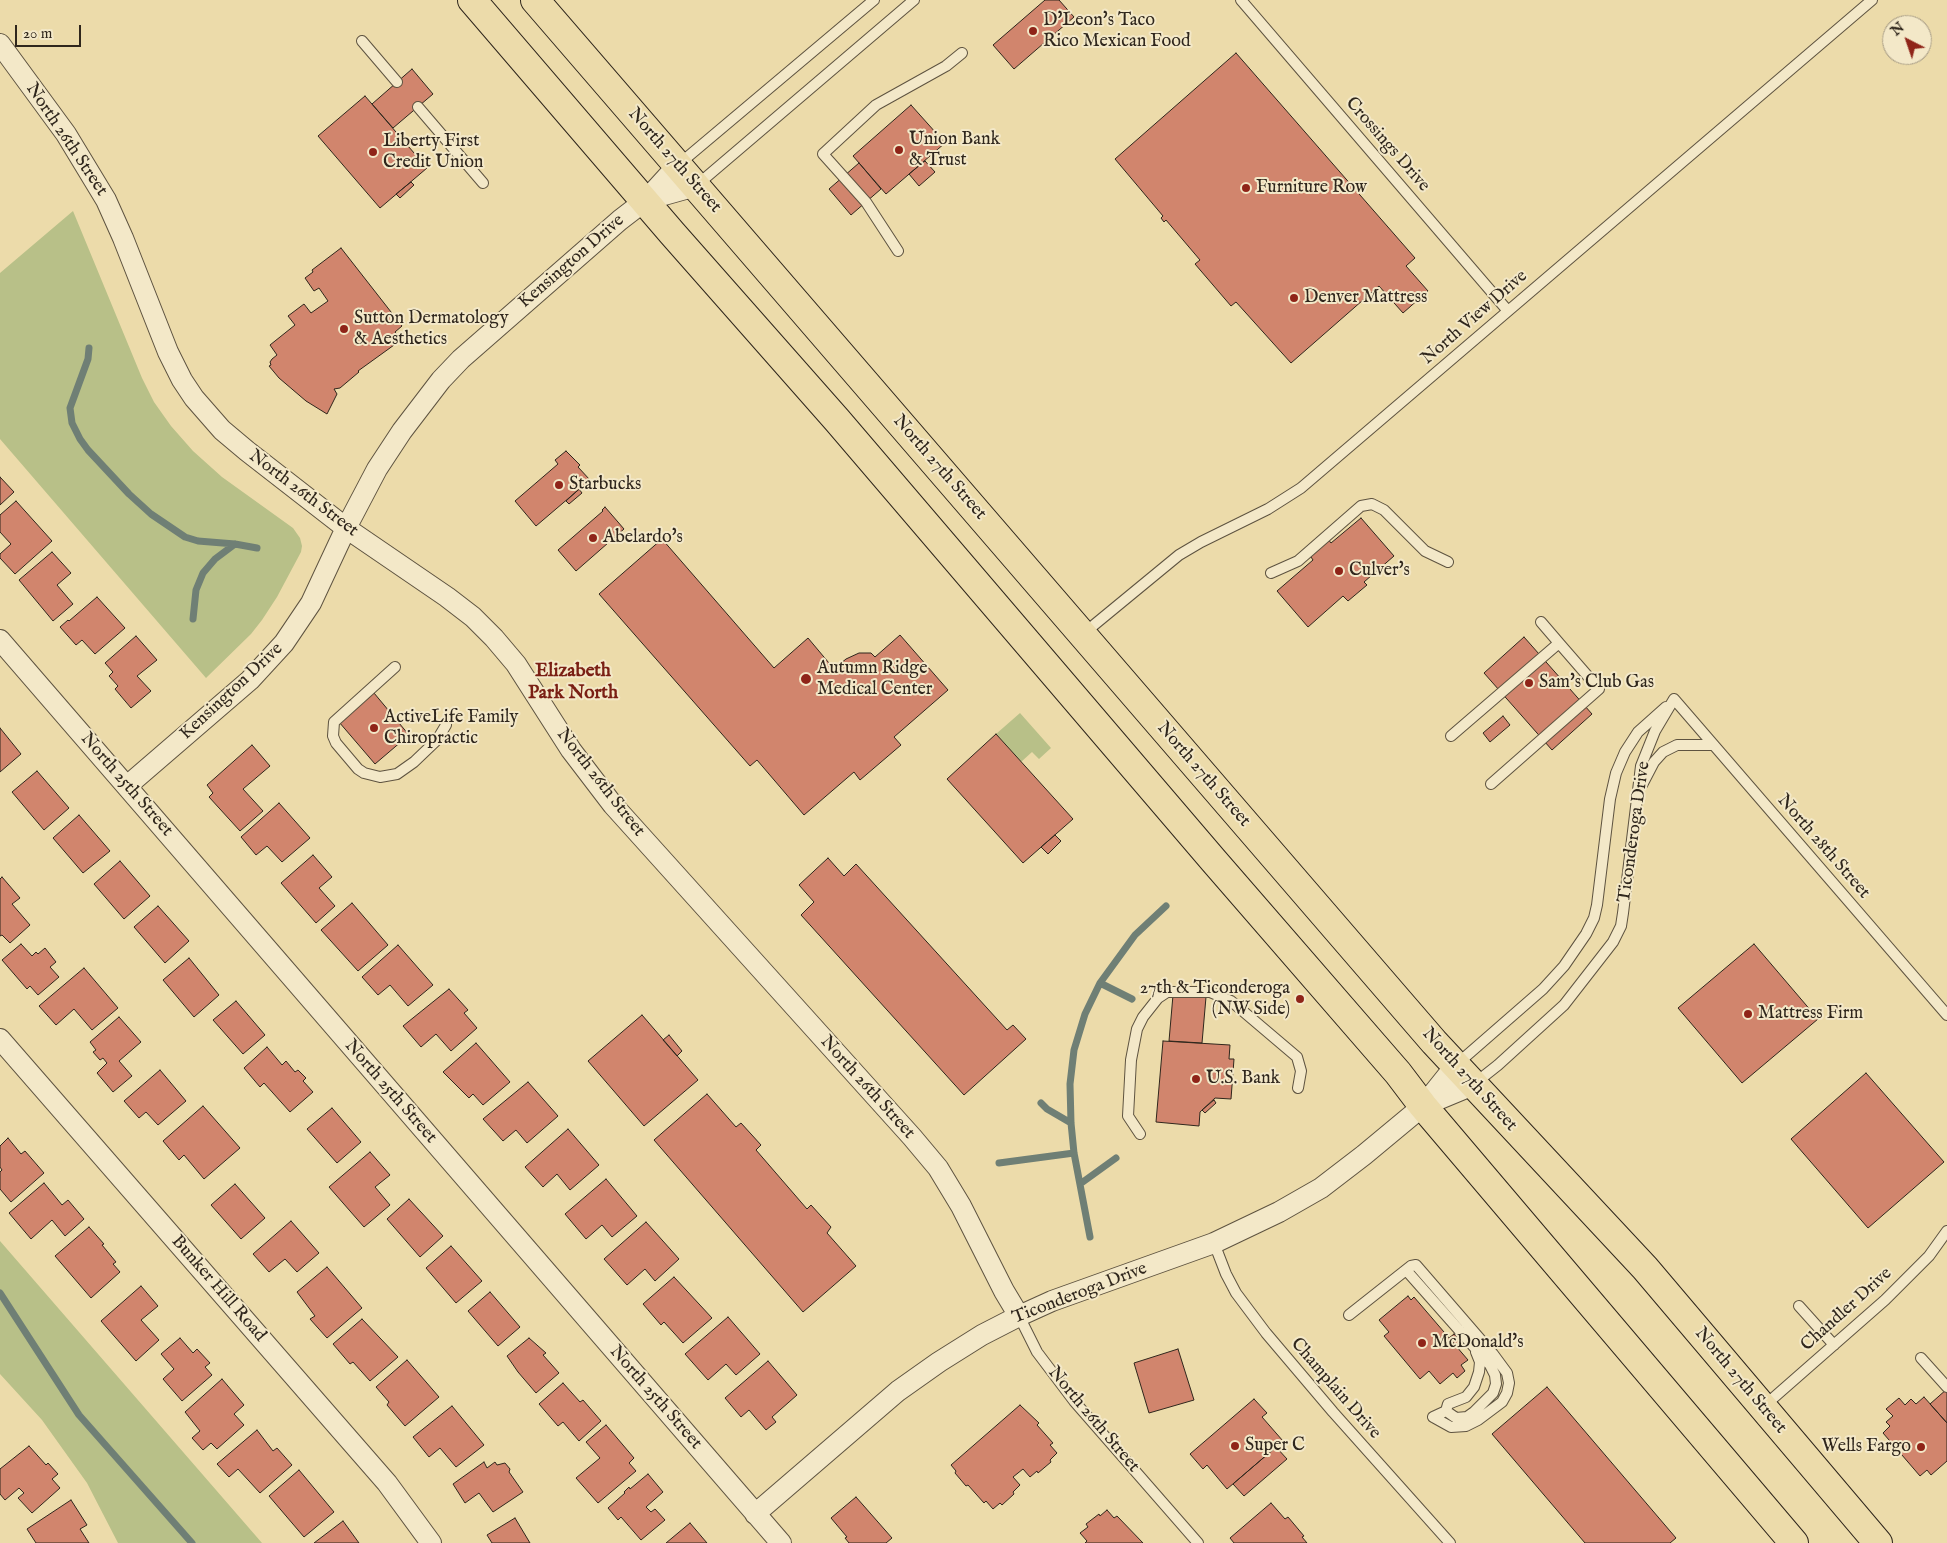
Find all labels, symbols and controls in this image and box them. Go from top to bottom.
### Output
place label: D'Leon's Taco Rico Mexican Food [1043,10,1191,52]
scale bar [18,15,84,47]
north arrow [1882,15,1932,65]
text: N [1887,19,1908,40]
text: 20 m [23,24,52,43]
marker: D'Leon's Taco Rico Mexican Food [1027,25,1039,37]
street label: North 26th Street [20,79,112,201]
street label: Crossings Drive [1340,93,1434,197]
street label: North 27th Street [623,104,725,218]
place label: Union Bank & Trust [909,129,1000,172]
place label: Liberty First Credit Union [383,131,483,173]
marker: Union Bank & Trust [893,144,905,156]
marker: Liberty First Credit Union [367,146,379,158]
place label: Furniture Row [1256,177,1367,199]
marker: Furniture Row [1240,182,1252,194]
street label: Kensington Drive [515,210,629,314]
street label: North View Drive [1418,266,1532,370]
place label: Denver Mattress [1304,287,1427,309]
marker: Denver Mattress [1288,292,1300,304]
place label: Sutton Dermatology & Aesthetics [354,308,509,350]
marker: Sutton Dermatology & Aesthetics [338,323,350,335]
street label: North 27th Street [888,411,990,525]
street label: North 26th Street [244,446,362,542]
place label: Starbucks [569,474,641,496]
marker: Starbucks [553,479,565,491]
place label: Abelardo's [603,527,683,549]
marker: Abelardo's [587,532,599,544]
place label: Culver's [1349,560,1410,582]
marker: Culver's [1333,565,1345,577]
street label: Kensington Drive [176,639,288,745]
place label: Autumn Ridge Medical Center [817,658,932,701]
district label: Elizabeth Park North [528,661,618,705]
marker: Autumn Ridge Medical Center [799,672,813,686]
place label: Sam's Club Gas [1539,672,1654,694]
marker: Sam's Club Gas [1523,677,1535,689]
place label: ActiveLife Family Chiropractic [384,707,518,750]
street label: North 27th Street [1152,718,1254,832]
marker: ActiveLife Family Chiropractic [368,722,380,734]
street label: North 26th Street [551,725,649,841]
street label: North 25th Street [75,729,177,841]
street label: Ticonderoga Drive [1614,760,1656,904]
street label: North 28th Street [1772,791,1874,903]
place label: 27th & Ticonderoga (NW Side) [1140,978,1290,1021]
marker: 27th & Ticonderoga (NW Side) [1294,993,1306,1005]
place label: Mattress Firm [1758,1003,1863,1025]
marker: Mattress Firm [1742,1008,1754,1020]
street label: North 27th Street [1417,1024,1521,1136]
street label: North 26th Street [815,1032,919,1144]
street label: North 25th Street [339,1036,441,1148]
place label: U.S. Bank [1206,1068,1280,1090]
marker: U.S. Bank [1190,1073,1202,1085]
street label: Bunker Hill Road [166,1231,270,1347]
street label: Ticonderoga Drive [1010,1258,1150,1330]
street label: Chandler Drive [1797,1264,1897,1356]
street label: North 27th Street [1689,1323,1791,1439]
place label: McDonald's [1432,1332,1524,1354]
street label: Champlain Drive [1285,1334,1385,1444]
marker: McDonald's [1416,1337,1428,1349]
street label: North 25th Street [604,1342,706,1454]
street label: North 26th Street [1042,1363,1144,1477]
place label: Super C [1245,1435,1305,1457]
place label: Wells Fargo [1821,1436,1911,1458]
marker: Super C [1229,1440,1241,1452]
marker: Wells Fargo [1915,1441,1927,1453]

